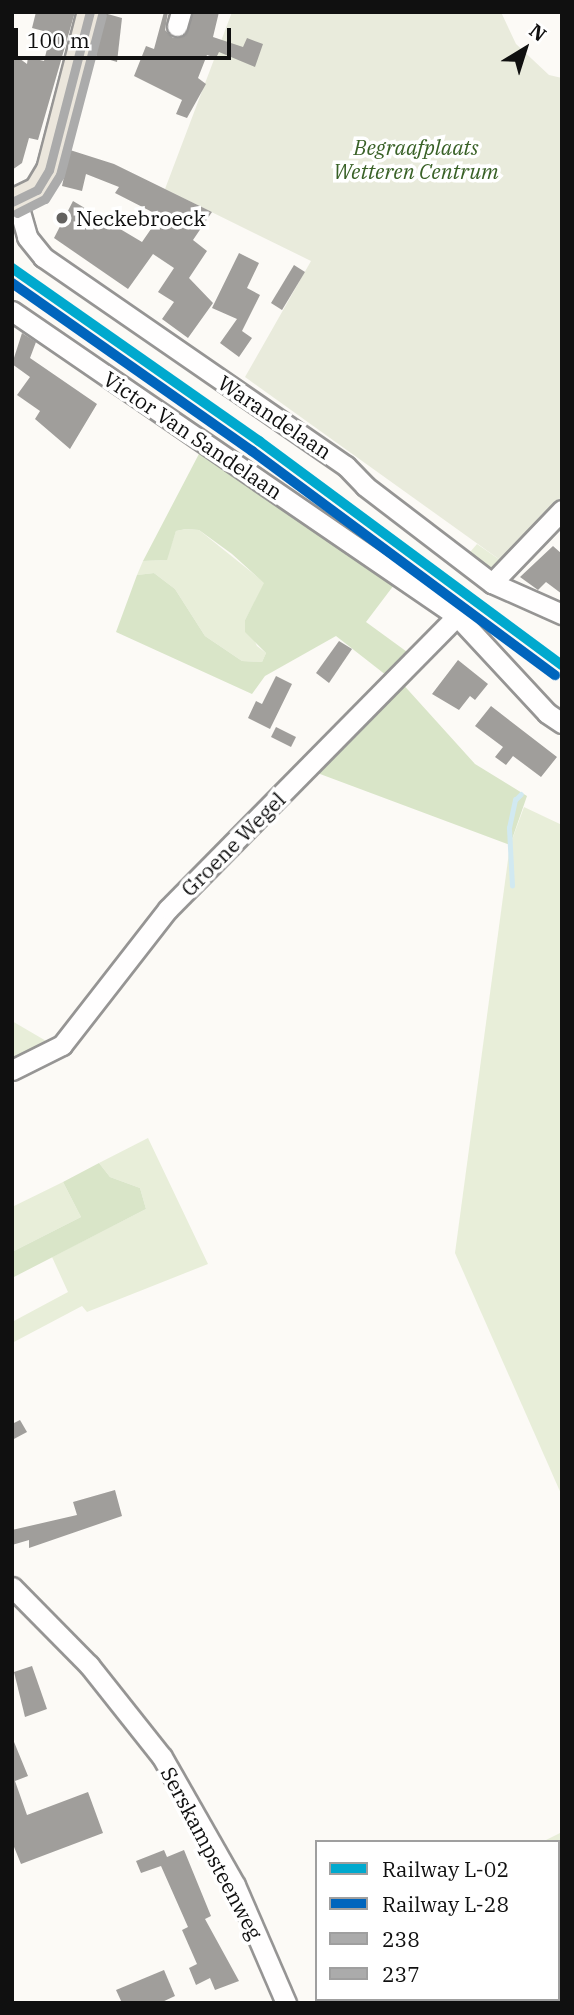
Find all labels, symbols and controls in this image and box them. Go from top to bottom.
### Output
scale bar [18,14,234,58]
north arrow [490,14,560,84]
text: N [525,18,551,47]
text: 100 m [27,26,90,54]
park label: Begraafplaats Wetteren Centrum [333,134,499,184]
place label: Neckebroeck [76,205,206,231]
marker: Neckebroeck [54,210,70,226]
street label: Victor Van Sandelaan [99,366,287,504]
street label: Warandelaan [213,370,337,464]
street label: Groene Wegel [176,787,290,901]
street label: Serskampsteenweg [156,1762,268,1944]
legend [315,1840,560,2001]
text: Railway L-02 [382,1855,509,1883]
text: Railway L-28 [382,1890,509,1918]
text: 238 [382,1925,420,1953]
text: 237 [382,1960,420,1988]

